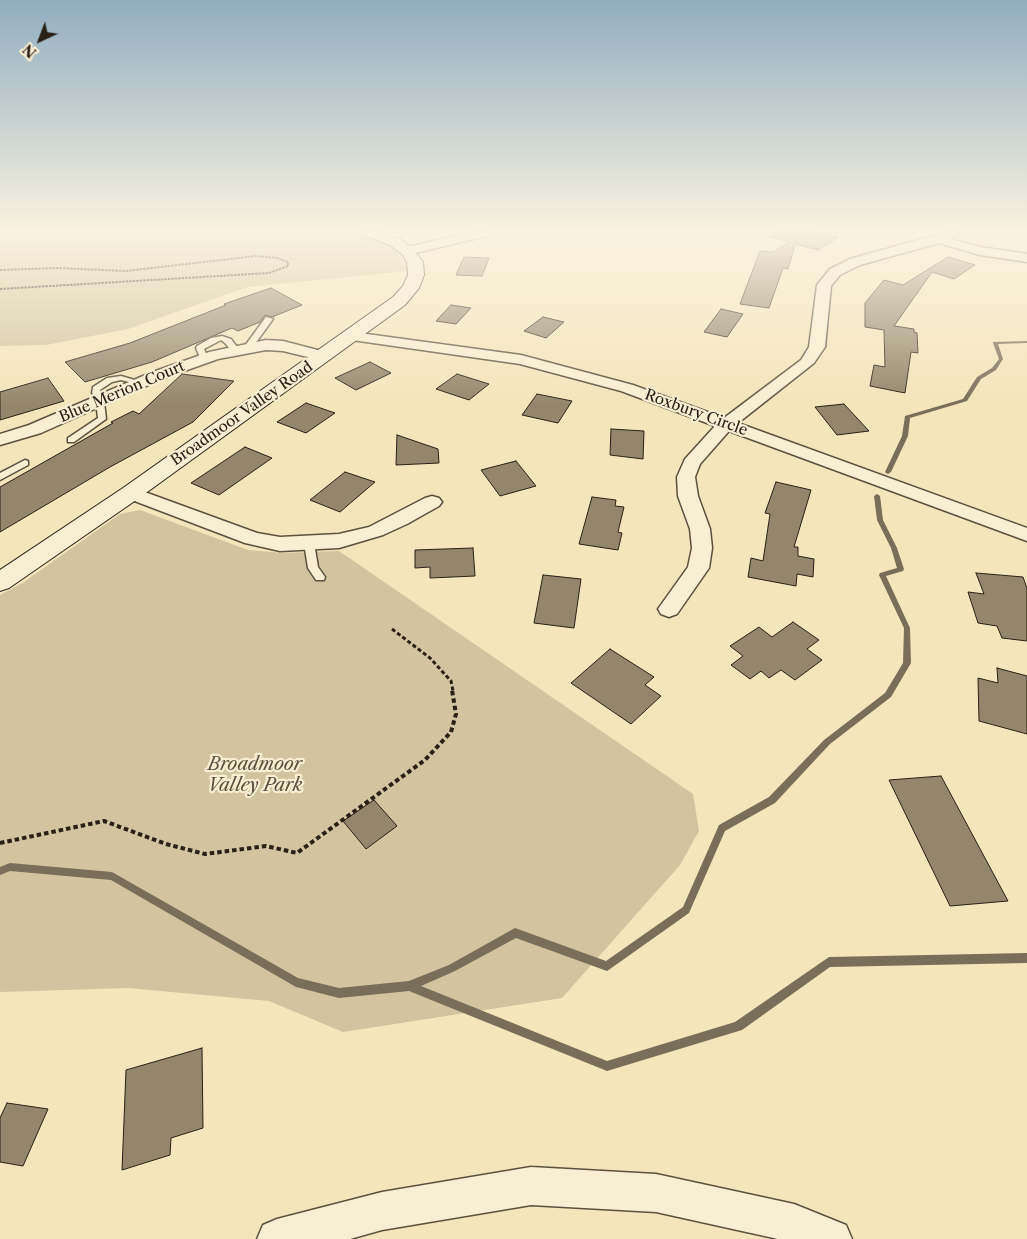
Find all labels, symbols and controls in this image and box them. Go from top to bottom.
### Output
north arrow [15,15,65,65]
text: N [19,40,40,62]
street label: Blue Merion Court [56,357,188,427]
street label: Broadmoor Valley Road [168,358,316,470]
street label: Roxbury Circle [642,386,750,440]
park label: Broadmoor Valley Park [208,754,302,796]

